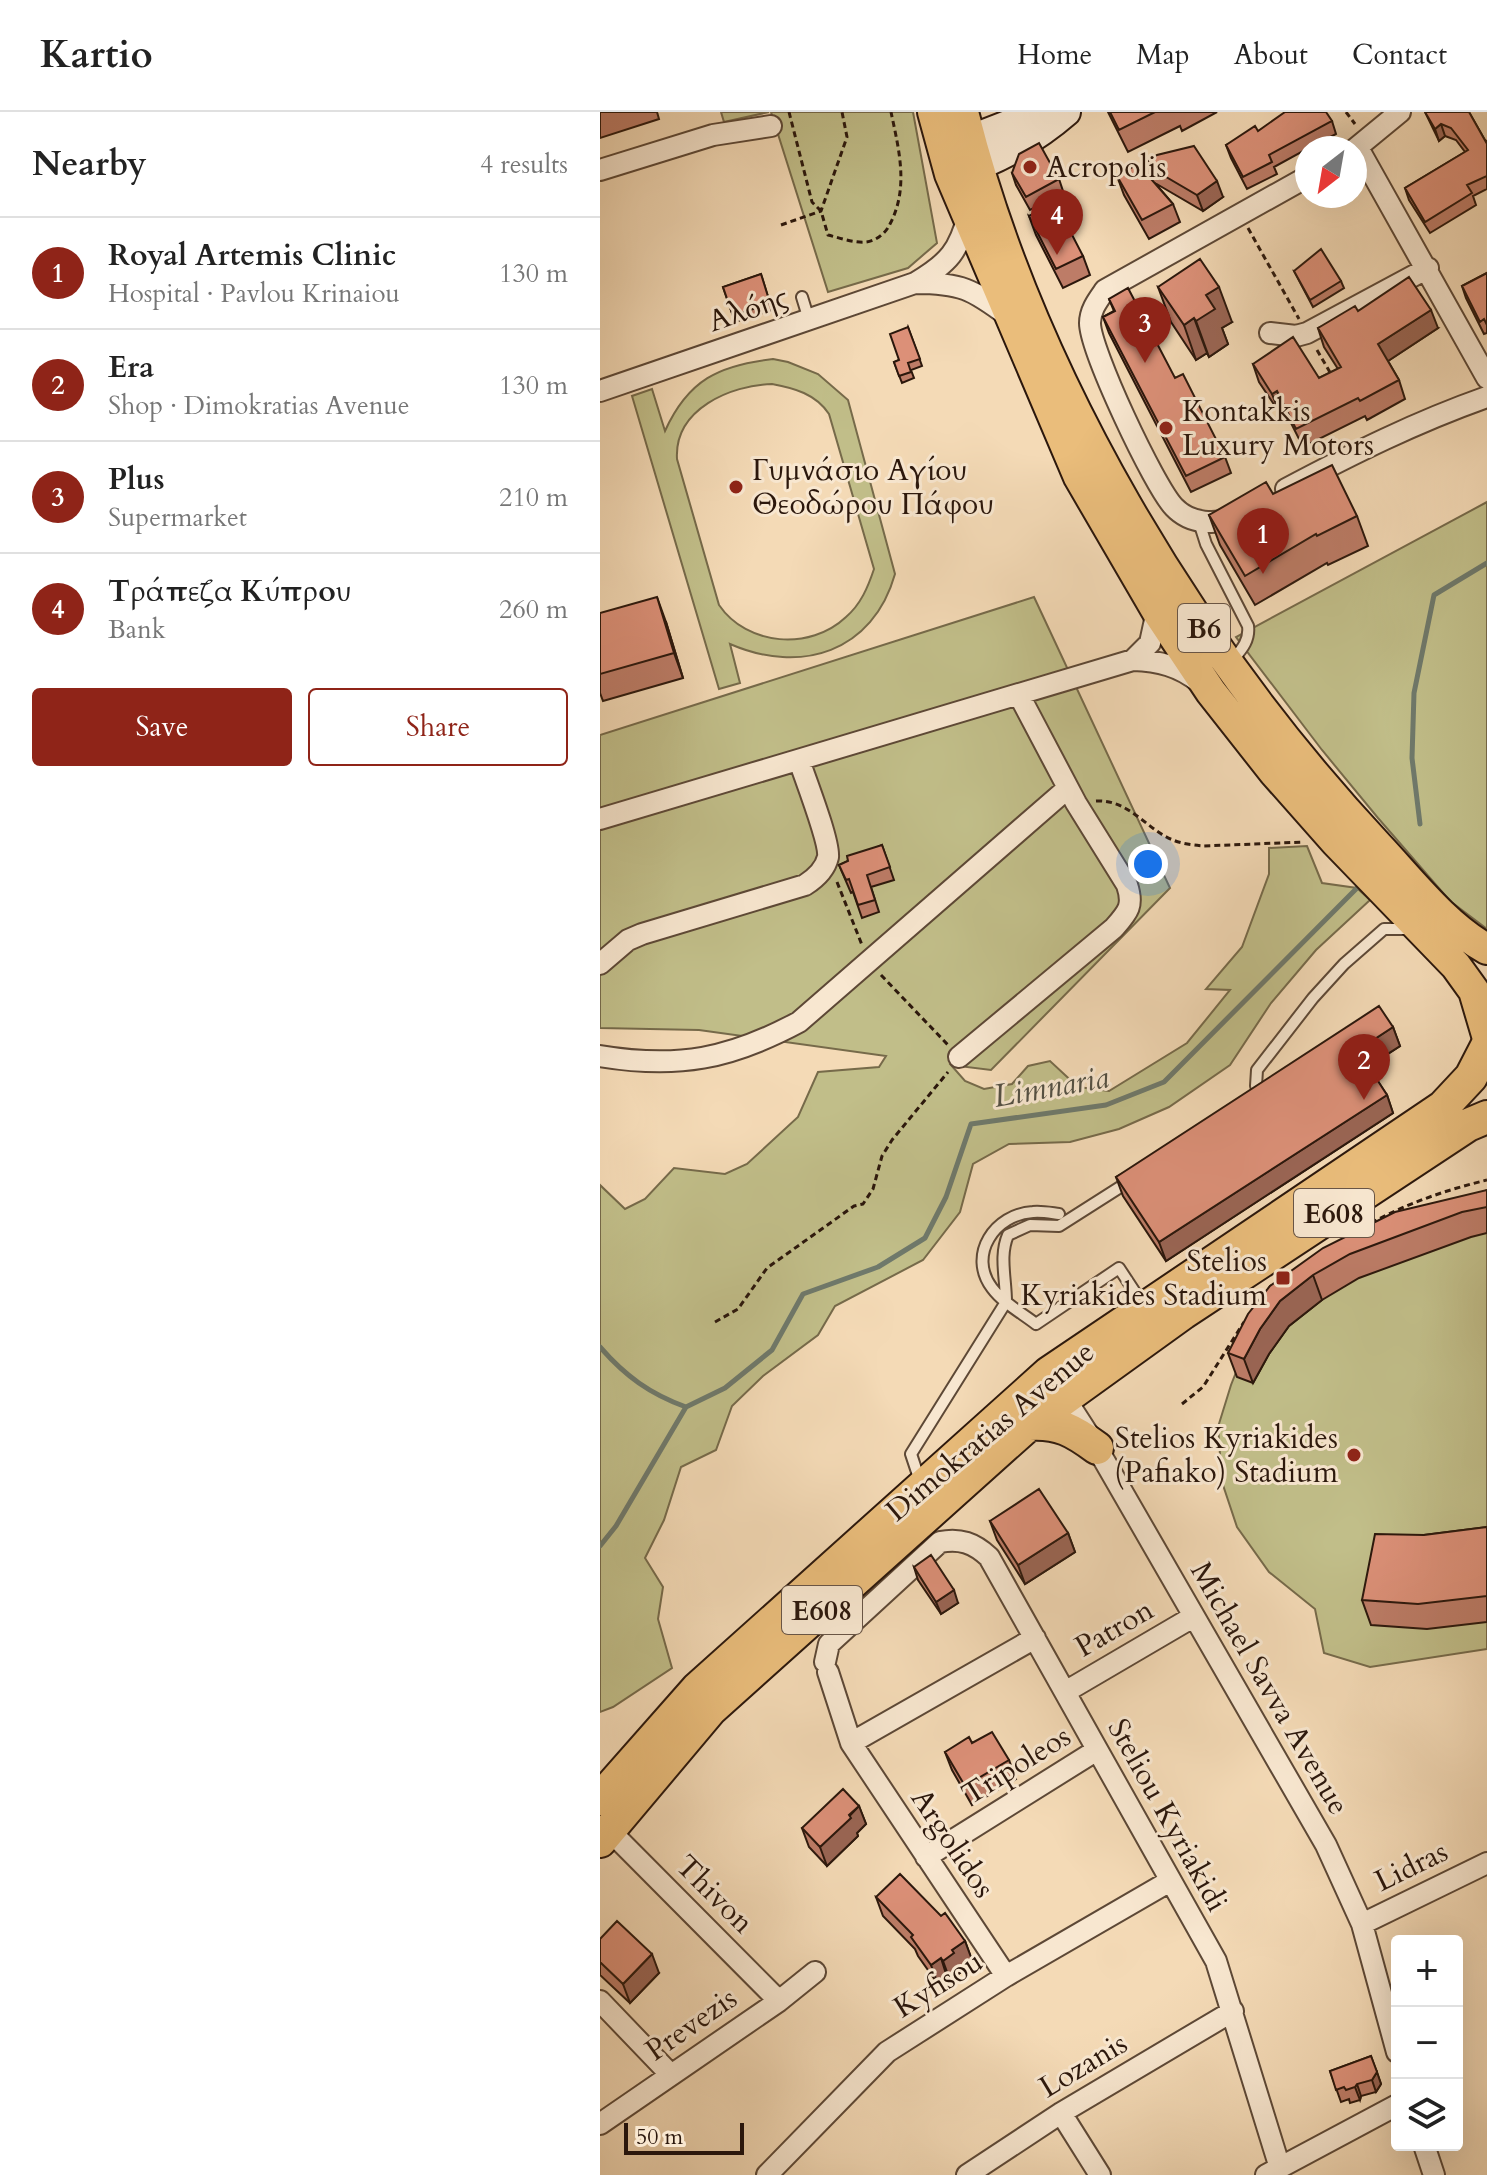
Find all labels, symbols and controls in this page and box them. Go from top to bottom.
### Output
text: Kartio [40,29,153,81]
text: Home [1017,36,1092,74]
text: Map [1136,36,1190,74]
text: About [1234,36,1308,74]
text: Contact [1352,36,1447,74]
north arrow [1295,136,1367,208]
text: Nearby [32,141,147,187]
text: 4 results [480,147,568,182]
place label: Acropolis [1046,147,1166,188]
marker: Acropolis [1021,158,1039,176]
pin: 4 [1031,189,1083,255]
text: Royal Artemis Clinic [108,235,396,276]
text: 1 [51,256,65,291]
text: 130 m [499,256,568,291]
text: Hospital · Pavlou Krinaiou [108,276,400,311]
street label: Αλόης [703,277,794,342]
pin: 3 [1119,297,1171,363]
text: Era [108,347,154,388]
text: 2 [51,368,65,403]
text: 130 m [499,368,568,403]
text: Shop · Dimokratias Avenue [108,388,410,423]
place label: Kontakkis Luxury Motors [1182,391,1374,466]
marker: Kontakkis Luxury Motors [1157,419,1175,437]
place label: Γυμνάσιο Αγίου Θεοδώρου Πάφου [752,450,994,525]
text: Plus [108,459,164,500]
marker: Γυμνάσιο Αγίου Θεοδώρου Πάφου [727,478,745,496]
text: 3 [51,480,65,515]
text: 210 m [499,480,568,515]
text: Supermarket [108,500,247,535]
pin: 1 [1237,508,1289,574]
text: Τράπεζα Κύπρου [108,571,352,612]
text: 4 [51,592,65,627]
text: 260 m [499,592,568,627]
road number: B6 [1178,604,1230,652]
text: Bank [108,612,166,647]
button: Save [32,688,292,766]
button: Share [308,688,568,766]
your location [1128,844,1168,884]
pin: 2 [1338,1034,1390,1100]
water label: Limnaria [990,1055,1112,1119]
road number: E608 [1294,1189,1374,1237]
place label: Stelios Kyriakides Stadium [1021,1241,1268,1316]
marker: Stelios Kyriakides Stadium [1274,1269,1292,1287]
street label: Dimokratias Avenue [877,1332,1103,1531]
place label: Stelios Kyriakides (Pafiako) Stadium [1114,1418,1339,1493]
marker: Stelios Kyriakides (Pafiako) Stadium [1345,1446,1363,1464]
street label: Michael Savva Avenue [1180,1554,1359,1822]
road number: E608 [782,1586,862,1634]
street label: Patron [1067,1590,1161,1667]
street label: Steliou Kyriakidi [1098,1712,1237,1919]
street label: Tripoleos [954,1716,1078,1815]
street label: Argolidos [901,1781,1004,1906]
street label: Lidras [1368,1831,1455,1902]
street label: Thivon [666,1846,763,1943]
map controls [1391,1935,1463,2151]
button: + [1391,1935,1463,2007]
street label: Kyfisou [886,1941,991,2028]
street label: Prevezis [637,1978,745,2071]
button: − [1391,2007,1463,2079]
street label: Lozanis [1031,2023,1135,2108]
button: layers [1391,2079,1463,2151]
scale bar [624,2119,744,2155]
text: 50 m [636,2122,683,2152]

